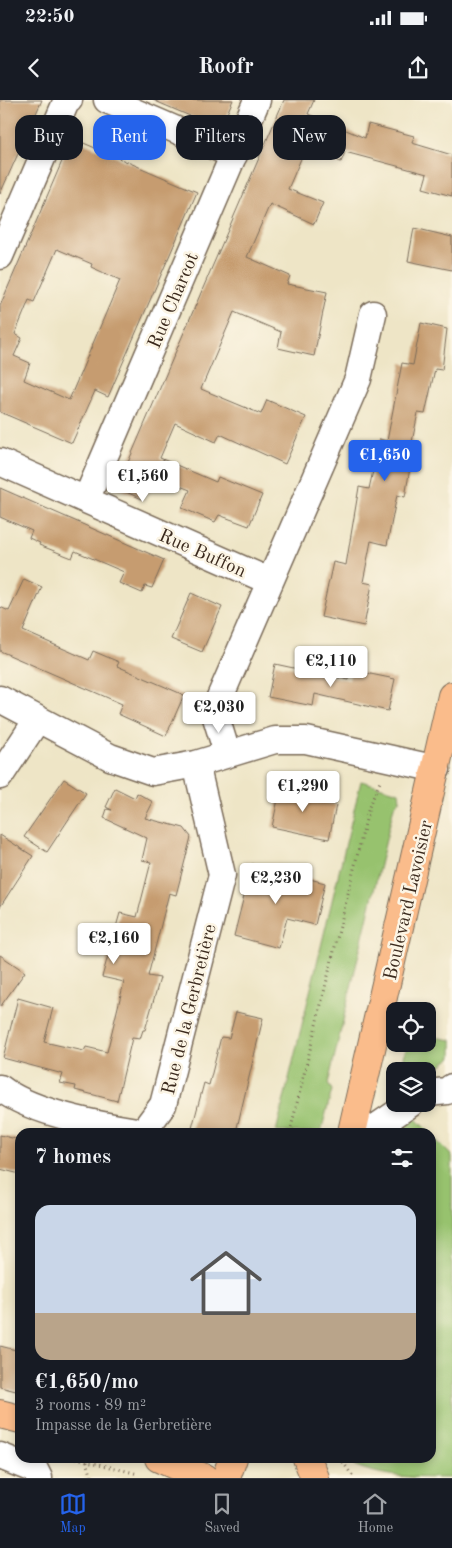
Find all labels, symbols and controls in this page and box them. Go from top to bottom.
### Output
text: 22:50 [25,8,74,27]
icon: back [20,54,48,82]
icon: share [404,54,432,82]
text: Roofr [198,56,254,78]
chip: Buy [15,115,83,160]
chip: Rent [93,115,166,160]
chip: Filters [176,115,263,160]
chip: New [273,115,346,160]
street label: Rue Charcot [146,250,203,352]
pin: €1,650 [344,440,426,482]
text: €1,650 [360,448,410,464]
pin: €1,560 [102,460,184,503]
text: €1,560 [118,469,168,485]
street label: Rue Buffon [156,527,248,582]
pin: €2,110 [290,646,372,688]
text: €2,110 [306,654,356,670]
pin: €2,030 [178,692,260,734]
text: €2,030 [194,700,244,716]
pin: €1,290 [262,770,344,813]
text: €1,290 [278,779,328,795]
street label: Boulevard Lavoisier [382,819,437,982]
pin: €2,230 [235,862,317,905]
text: €2,230 [251,871,301,887]
pin: €2,160 [73,922,155,965]
street label: Rue de la Gerbretière [160,922,221,1097]
text: €2,160 [89,931,139,947]
map controls [386,1002,436,1112]
button: locate [386,1002,436,1052]
button: layers [386,1062,436,1112]
icon: filters [388,1144,416,1172]
text: 7 homes [35,1147,111,1168]
icon: home [181,1238,271,1328]
text: €1,650/mo [35,1372,139,1393]
text: 3 rooms · 89 m² [35,1398,146,1414]
text: Impasse de la Gerbretière [35,1418,212,1434]
tab: Map [59,1490,87,1537]
tab: Saved [204,1490,240,1537]
tab: Home [358,1490,393,1537]

